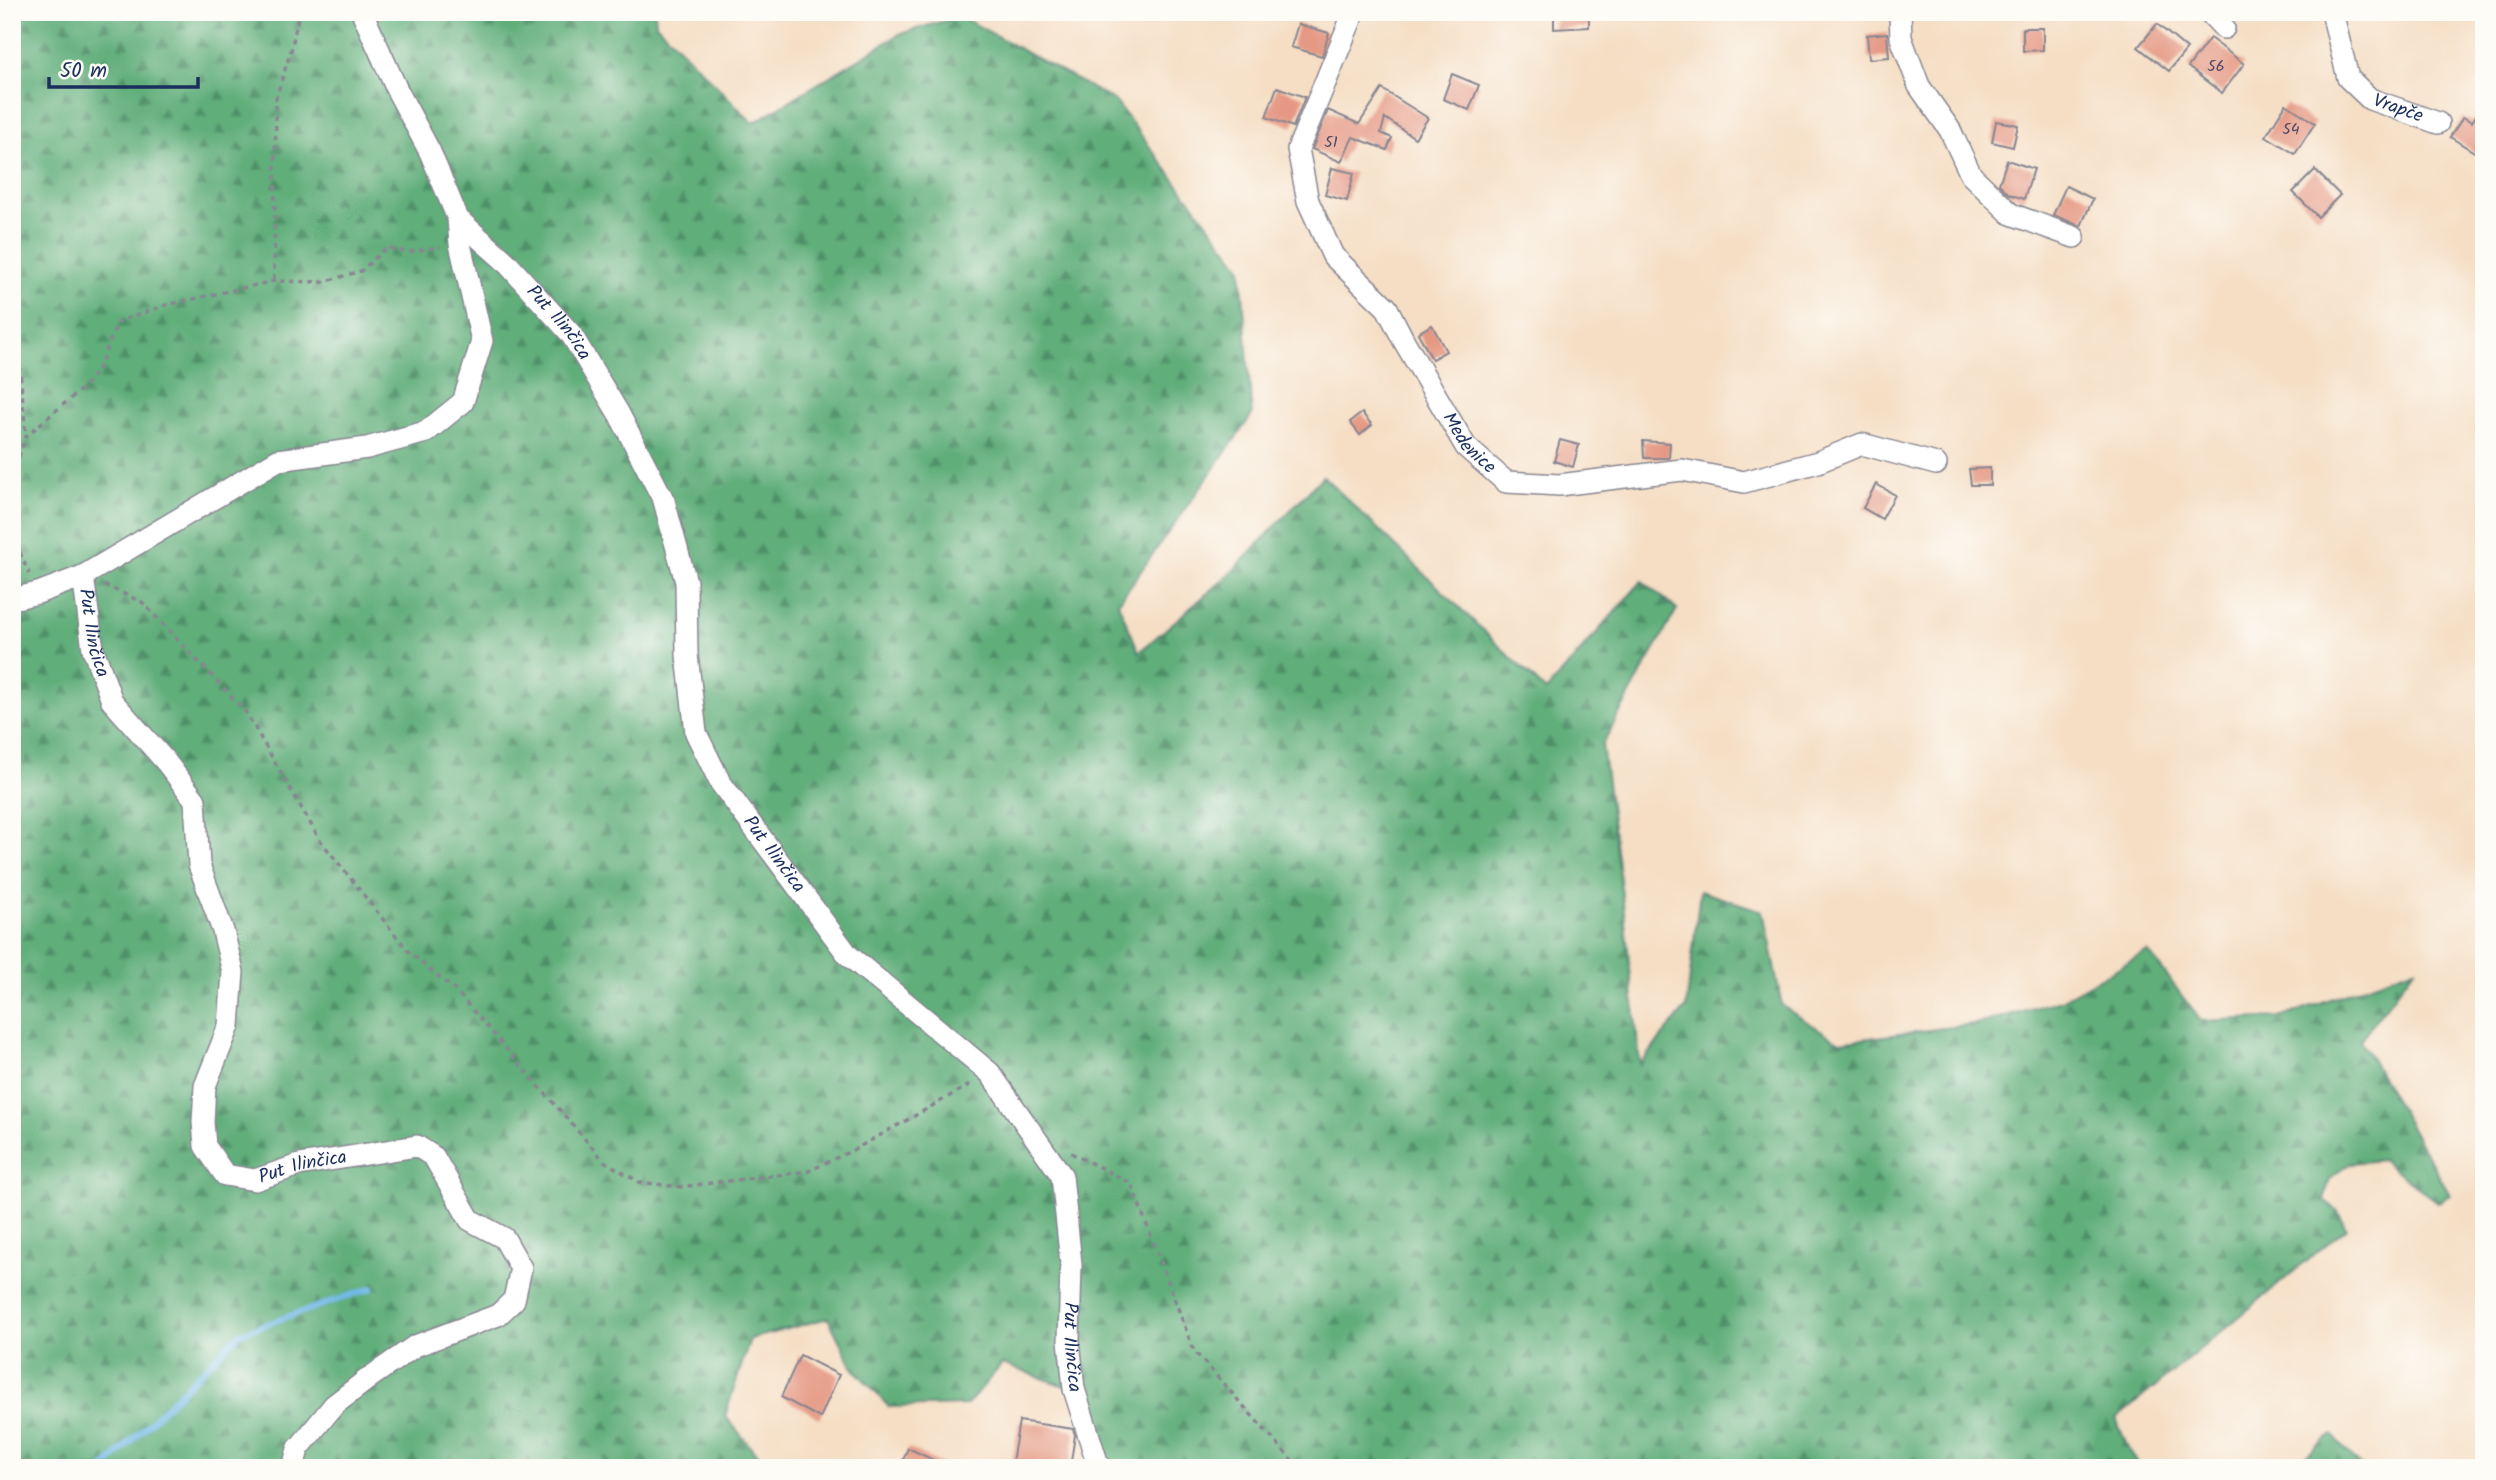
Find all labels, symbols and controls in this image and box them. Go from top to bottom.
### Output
scale bar [49,46,198,90]
house number: 56 [2207,54,2225,79]
text: 50 m [60,55,107,88]
street label: Vrapče [2369,86,2428,132]
house number: 54 [2282,117,2300,142]
house number: 51 [1324,130,1338,155]
street label: Put Ilinčica [519,278,599,366]
street label: Medenice [1434,407,1503,482]
street label: Put Ilinčica [70,587,117,682]
street label: Put Ilinčica [735,809,813,900]
street label: Put Ilinčica [254,1143,349,1193]
street label: Put Ilinčica [1054,1302,1089,1394]

